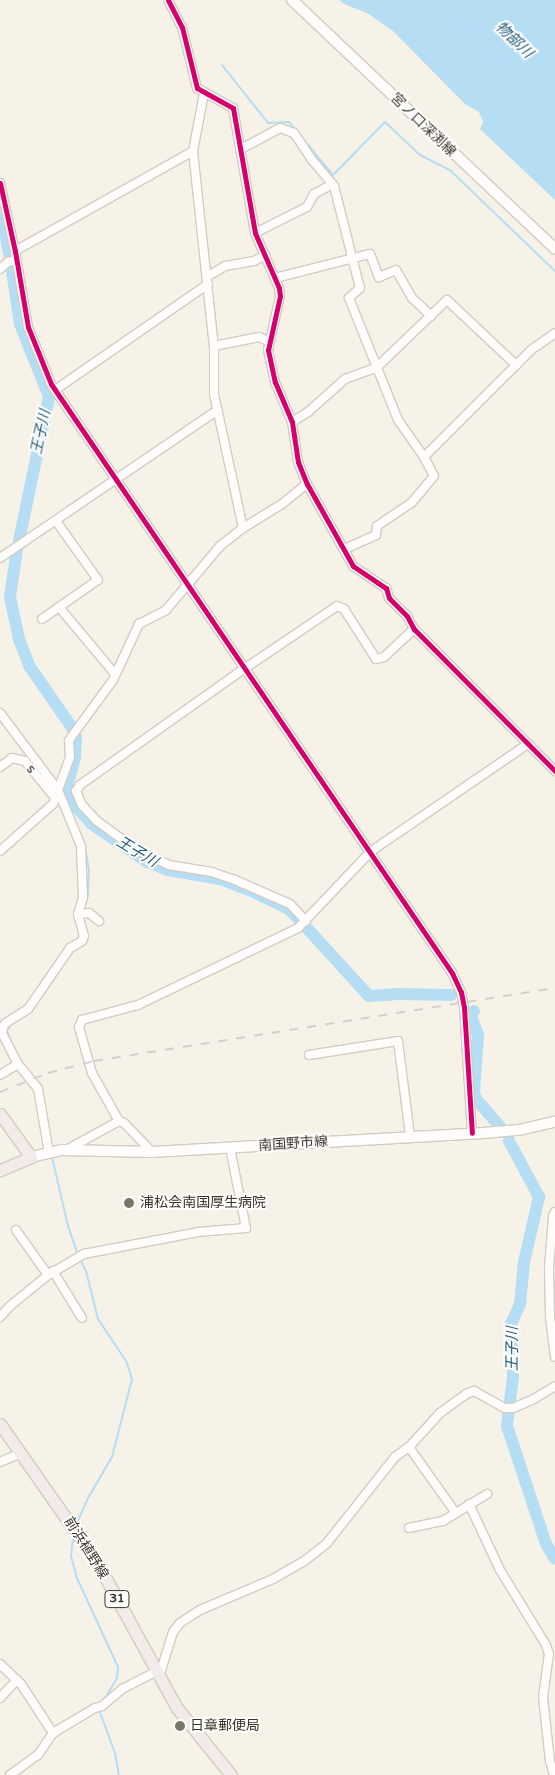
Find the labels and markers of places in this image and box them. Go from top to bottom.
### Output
place label: 浦松会南国厚生病院 [140,1195,266,1211]
marker: 浦松会南国厚生病院 [122,1196,136,1210]
place label: 日章郵便局 [190,1718,260,1734]
marker: 日章郵便局 [174,1720,186,1732]

